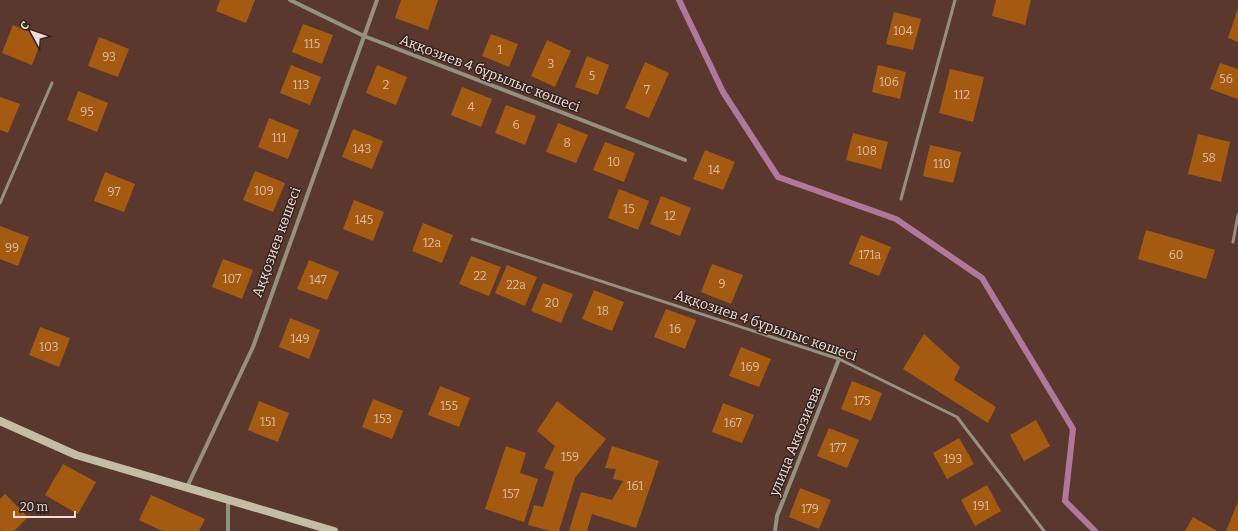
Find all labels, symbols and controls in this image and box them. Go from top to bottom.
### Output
north arrow [12,12,52,52]
text: С [18,19,32,33]
house number: 104 [893,24,913,38]
street label: Аққозиев 4 бұрылыс көшесі [398,31,582,115]
house number: 115 [304,37,320,51]
house number: 1 [498,43,503,57]
house number: 93 [102,50,116,64]
house number: 3 [548,57,555,71]
house number: 5 [589,69,595,83]
house number: 56 [1219,72,1233,86]
house number: 106 [879,75,899,89]
house number: 113 [293,78,309,92]
house number: 2 [383,78,389,92]
house number: 7 [644,83,650,97]
house number: 112 [954,88,970,102]
house number: 4 [467,100,475,114]
house number: 95 [80,105,94,119]
house number: 6 [512,118,520,132]
house number: 111 [272,131,286,145]
house number: 8 [563,136,571,150]
house number: 143 [353,142,372,156]
house number: 108 [857,144,877,158]
house number: 58 [1202,151,1216,165]
house number: 10 [608,155,620,169]
house number: 110 [933,157,951,171]
house number: 14 [708,163,720,177]
house number: 109 [254,184,274,198]
house number: 97 [108,185,120,199]
street label: Аққозиев көшесі [249,185,304,300]
house number: 15 [623,202,635,216]
house number: 12 [664,209,676,223]
house number: 145 [355,213,373,227]
house number: 12а [423,236,441,250]
house number: 99 [5,241,19,255]
house number: 171а [859,248,882,262]
house number: 60 [1169,248,1183,262]
house number: 22 [473,269,487,283]
house number: 107 [223,272,241,286]
house number: 147 [309,273,327,287]
house number: 9 [718,277,726,291]
house number: 22а [506,278,526,292]
street label: Аққозиев 4 бұрылыс көшесі [673,286,859,365]
house number: 20 [545,296,559,310]
house number: 18 [597,304,609,318]
house number: 16 [669,322,681,336]
house number: 149 [291,332,309,346]
house number: 103 [39,340,59,354]
house number: 169 [741,360,759,374]
street label: улица Аккозиева [765,384,825,499]
house number: 175 [854,394,870,408]
house number: 155 [440,399,458,413]
house number: 153 [374,412,392,426]
house number: 151 [260,415,276,429]
house number: 167 [724,416,742,430]
house number: 177 [830,441,846,455]
house number: 159 [561,450,579,464]
house number: 193 [944,452,962,466]
house number: 161 [627,479,643,493]
house number: 157 [502,487,520,501]
scale bar [14,493,75,519]
house number: 191 [973,499,990,513]
text: 20 m [20,500,49,514]
house number: 179 [801,502,819,516]

